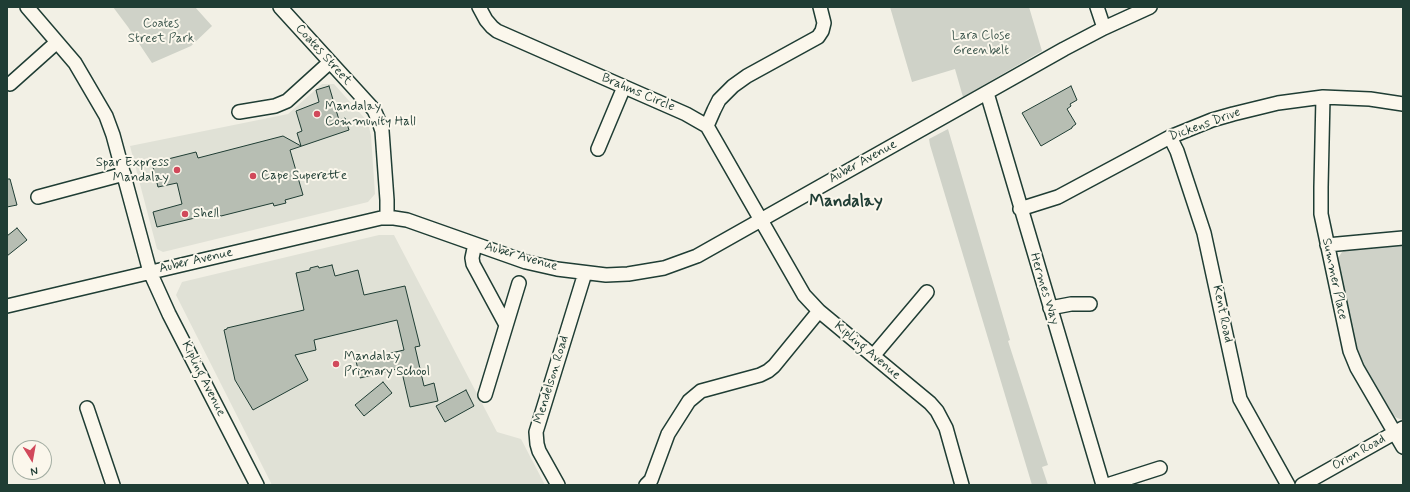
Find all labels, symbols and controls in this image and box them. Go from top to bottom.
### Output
park label: Coates Street Park [128,16,194,47]
street label: Coates Street [291,21,355,89]
park label: Lara Close Greenbelt [952,28,1010,59]
street label: Brahms Circle [599,71,677,115]
place label: Mandalay Community Hall [325,99,416,130]
street label: Dickens Drive [1167,105,1243,145]
marker: Mandalay Community Hall [312,109,322,119]
street label: Auber Avenue [826,137,900,187]
place label: Spar Express Mandalay [96,155,169,186]
marker: Spar Express Mandalay [172,165,182,175]
place label: Cape Superette [261,168,347,184]
marker: Cape Superette [248,171,258,181]
district label: Mandalay [809,192,883,212]
place label: Shell [193,206,219,222]
marker: Shell [180,209,190,219]
street label: Summer Place [1318,237,1350,321]
street label: Auber Avenue [483,239,559,275]
street label: Auber Avenue [158,245,234,277]
street label: Hermes Way [1026,251,1062,327]
street label: Kent Road [1208,284,1236,344]
street label: Kipling Avenue [830,319,904,383]
street label: Mendelson Road [531,334,573,426]
street label: Kipling Avenue [177,339,229,419]
place label: Mandalay Primary School [344,349,430,380]
marker: Mandalay Primary School [331,359,341,369]
street label: Orion Road [1330,432,1388,474]
north arrow [12,440,52,480]
text: N [29,463,39,478]

